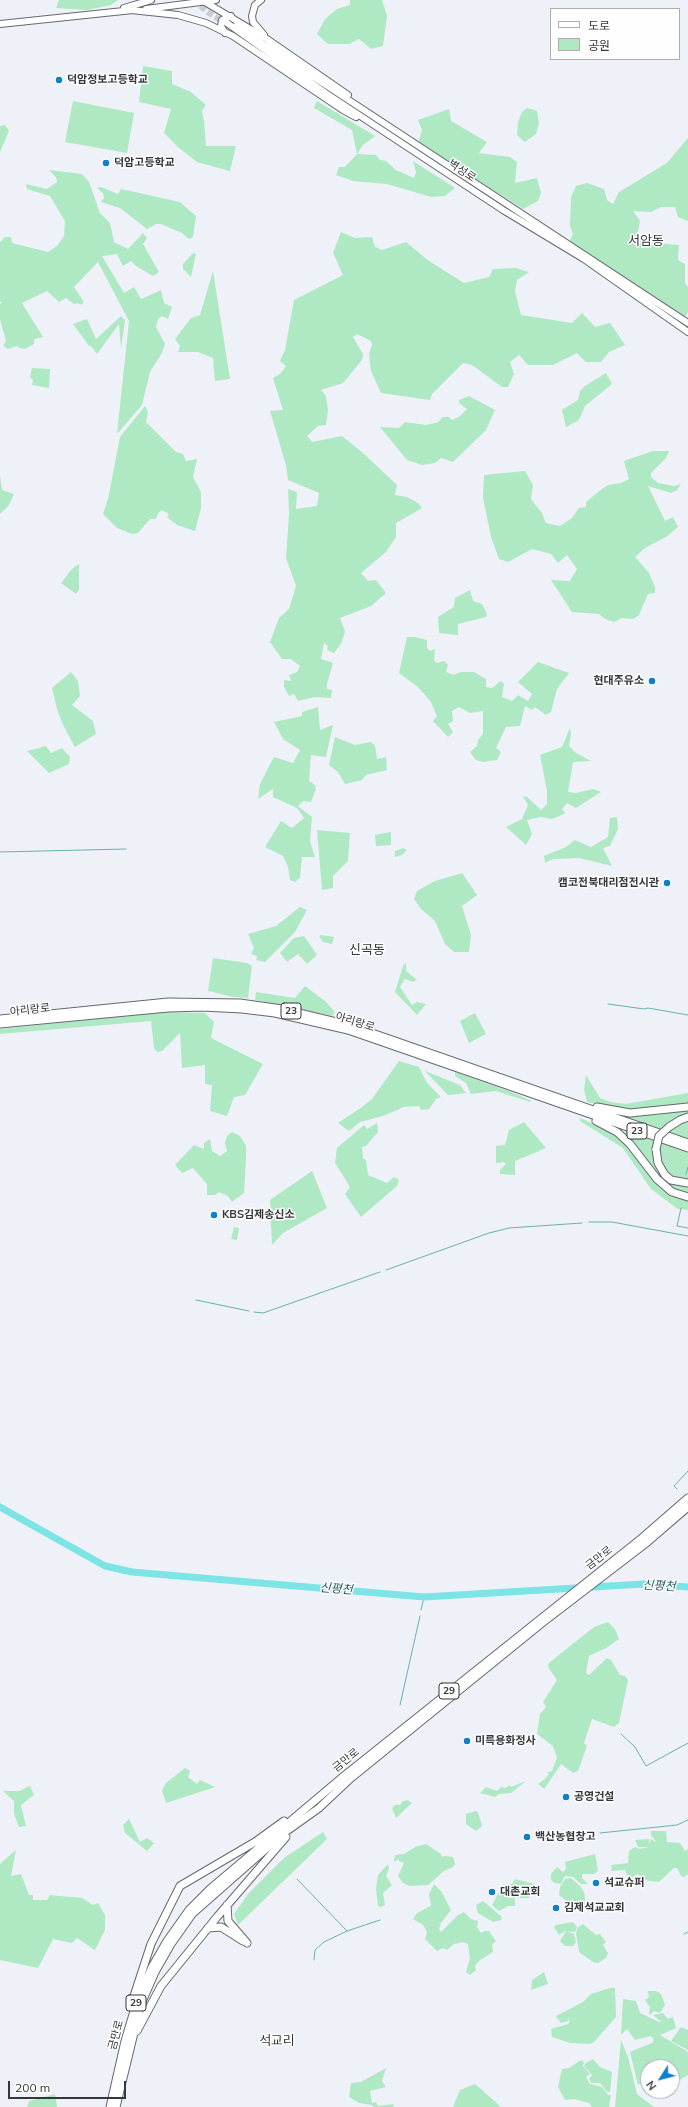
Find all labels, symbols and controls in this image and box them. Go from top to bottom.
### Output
legend [550,8,680,60]
text: 도로 [588,18,610,33]
text: 공원 [588,38,610,53]
place label: 덕암정보고등학교 [67,73,148,87]
marker: 덕암정보고등학교 [54,75,64,85]
place label: 덕암고등학교 [114,156,175,170]
street label: 벽성로 [446,157,478,185]
marker: 덕암고등학교 [101,158,111,168]
district label: 서암동 [628,233,664,249]
place label: 현대주유소 [593,674,644,688]
marker: 현대주유소 [647,676,657,686]
place label: 캠코전북대리점전시관 [558,876,659,890]
marker: 캠코전북대리점전시관 [662,878,672,888]
district label: 신곡동 [349,942,385,958]
street label: 아리랑로 [9,1001,51,1019]
road number: 23 [281,1003,301,1019]
street label: 아리랑로 [334,1010,376,1034]
road number: 23 [627,1123,647,1139]
place label: KBS김제송신소 [222,1208,295,1222]
marker: KBS김제송신소 [209,1210,219,1220]
street label: 금만로 [583,1543,615,1573]
water label: 신평천 [642,1578,676,1594]
water label: 신평천 [319,1580,353,1598]
road number: 29 [439,1683,459,1699]
place label: 미륵용화정사 [475,1734,536,1748]
marker: 미륵용화정사 [462,1736,472,1746]
street label: 금만로 [330,1745,362,1775]
place label: 공영건설 [574,1790,614,1804]
marker: 공영건설 [561,1792,571,1802]
place label: 백산농협창고 [535,1830,596,1844]
marker: 백산농협창고 [522,1832,532,1842]
place label: 석교슈퍼 [604,1876,644,1890]
marker: 석교슈퍼 [591,1878,601,1888]
place label: 대촌교회 [500,1885,540,1899]
marker: 대촌교회 [487,1887,497,1897]
place label: 김제석교교회 [564,1901,625,1915]
marker: 김제석교교회 [551,1903,561,1913]
road number: 29 [126,1995,146,2011]
street label: 금만로 [106,2019,126,2051]
district label: 석교리 [259,2033,295,2049]
north arrow [640,2059,680,2099]
scale bar [10,2073,128,2099]
text: N [643,2078,659,2093]
text: 200 m [15,2080,50,2095]

